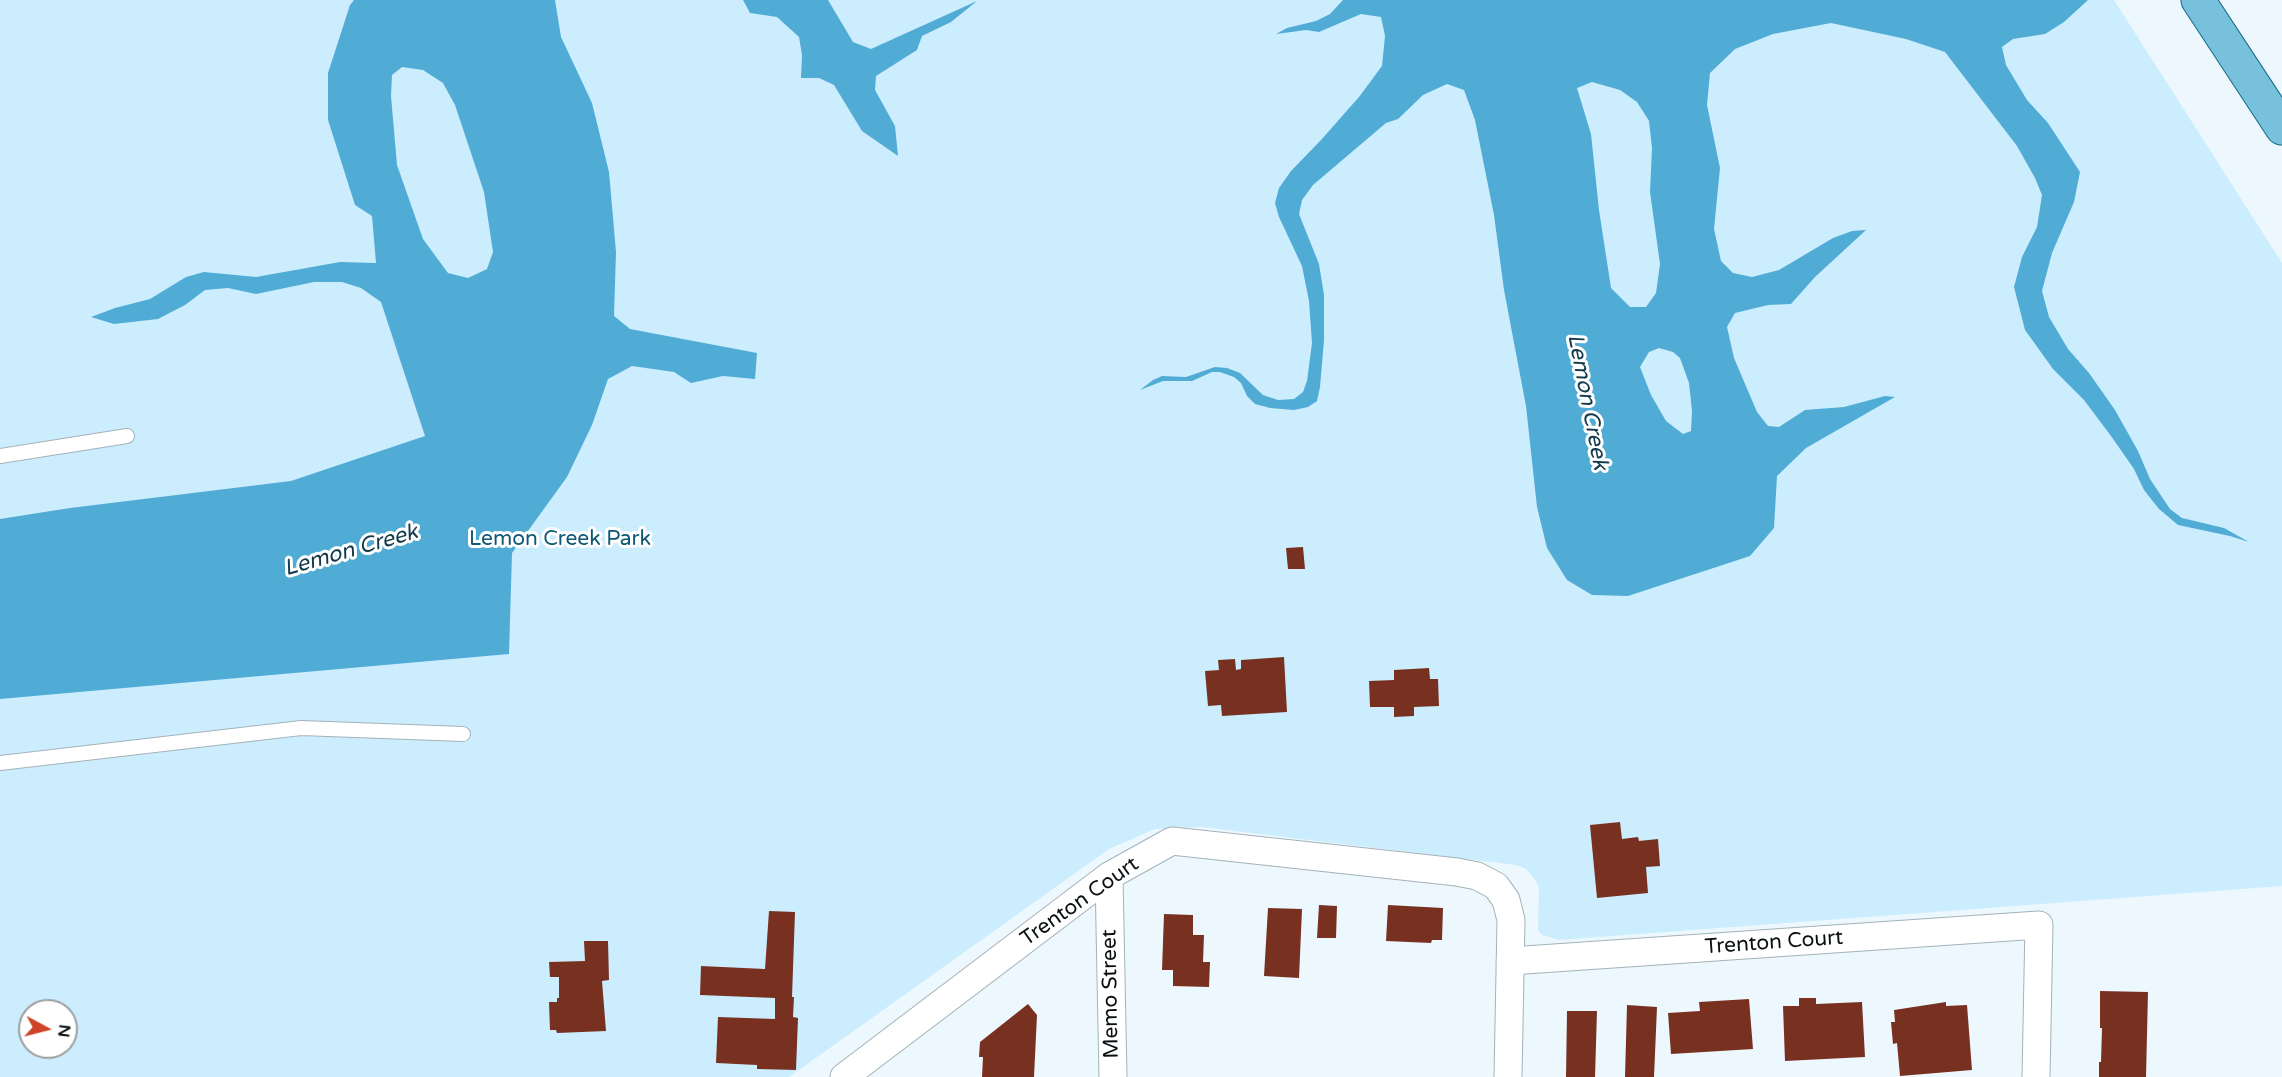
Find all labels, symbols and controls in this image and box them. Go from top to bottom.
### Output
water label: Lemon Creek [1561,332,1613,472]
water label: Lemon Creek [281,519,421,583]
park label: Lemon Creek Park [469,526,651,552]
street label: Trenton Court [1016,852,1144,952]
street label: Trenton Court [1704,926,1844,960]
street label: Memo Street [1097,929,1125,1059]
north arrow [18,999,78,1059]
text: N [53,1023,75,1039]

